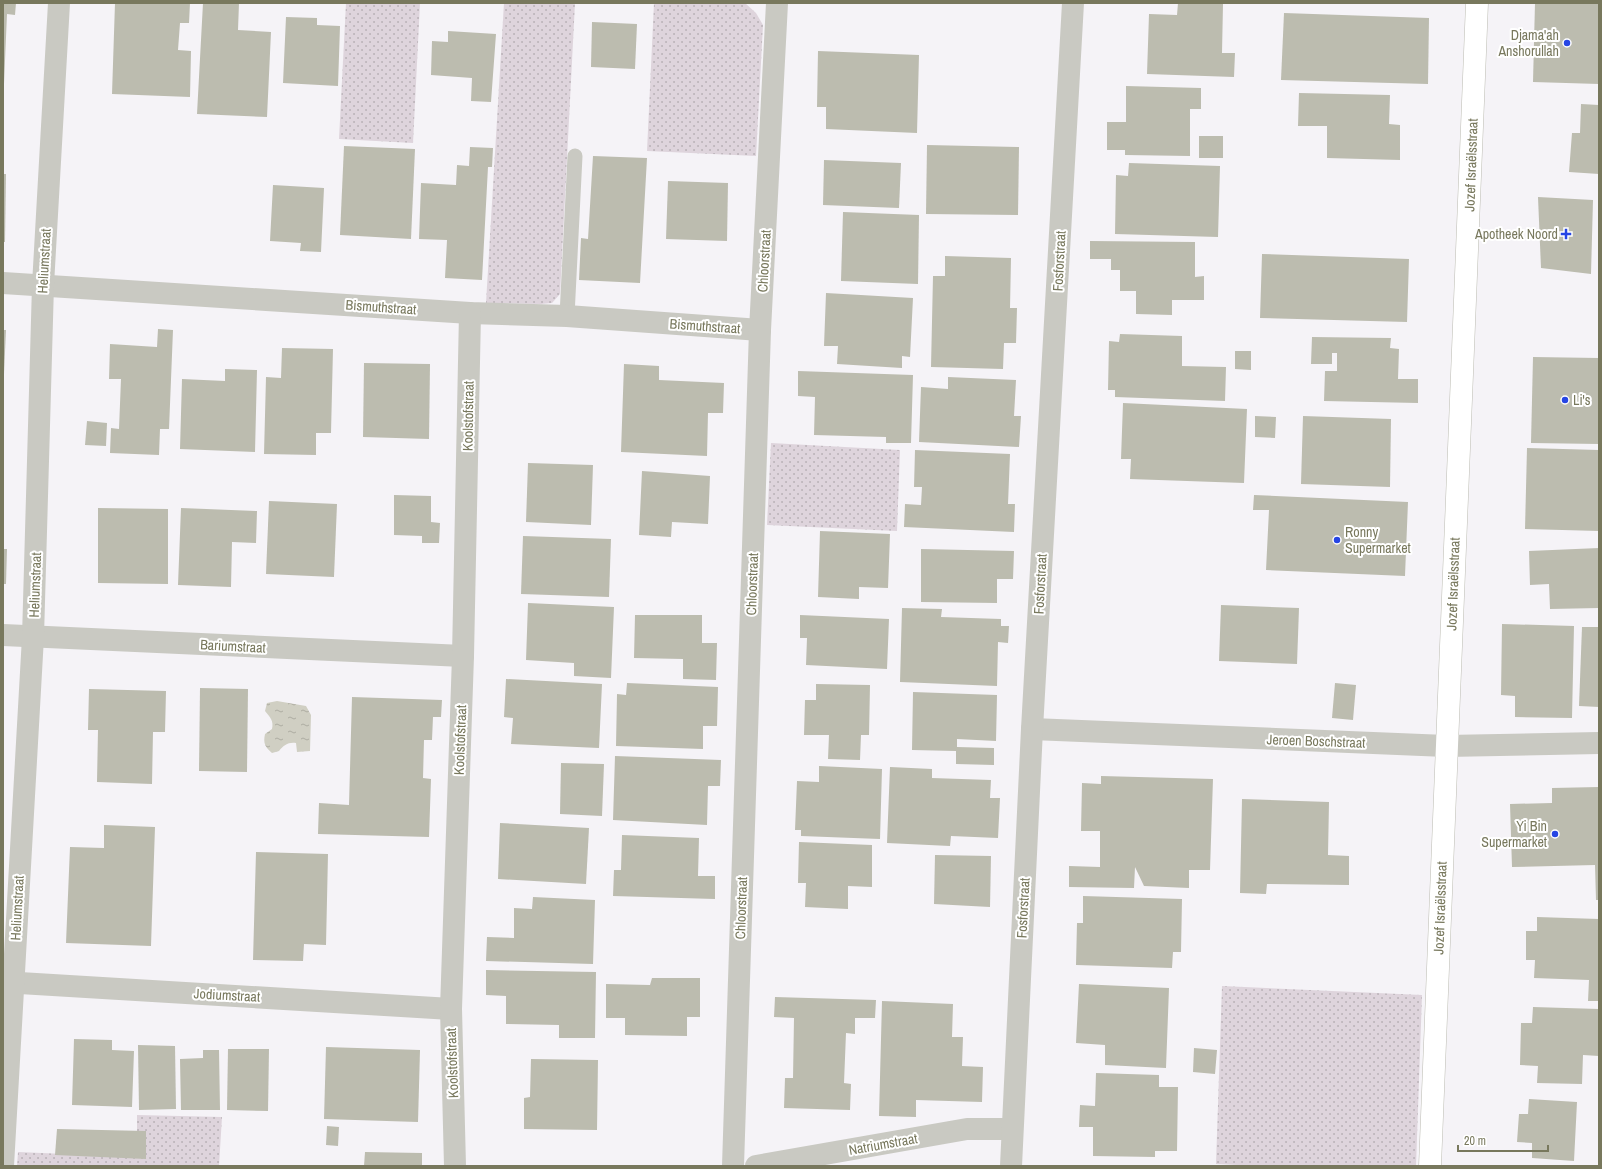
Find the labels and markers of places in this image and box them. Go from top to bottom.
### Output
place label: Djama'ah Anshorullah [1497,26,1559,60]
marker: Djama'ah Anshorullah [1562,38,1572,48]
place label: Apotheek Noord [1474,225,1558,243]
marker: Apotheek Noord [1561,229,1571,239]
place label: Li's [1573,391,1591,409]
marker: Li's [1560,395,1570,405]
place label: Ronny Supermarket [1345,523,1411,557]
marker: Ronny Supermarket [1332,535,1342,545]
place label: Yi Bin Supermarket [1481,817,1547,851]
marker: Yi Bin Supermarket [1550,829,1560,839]

